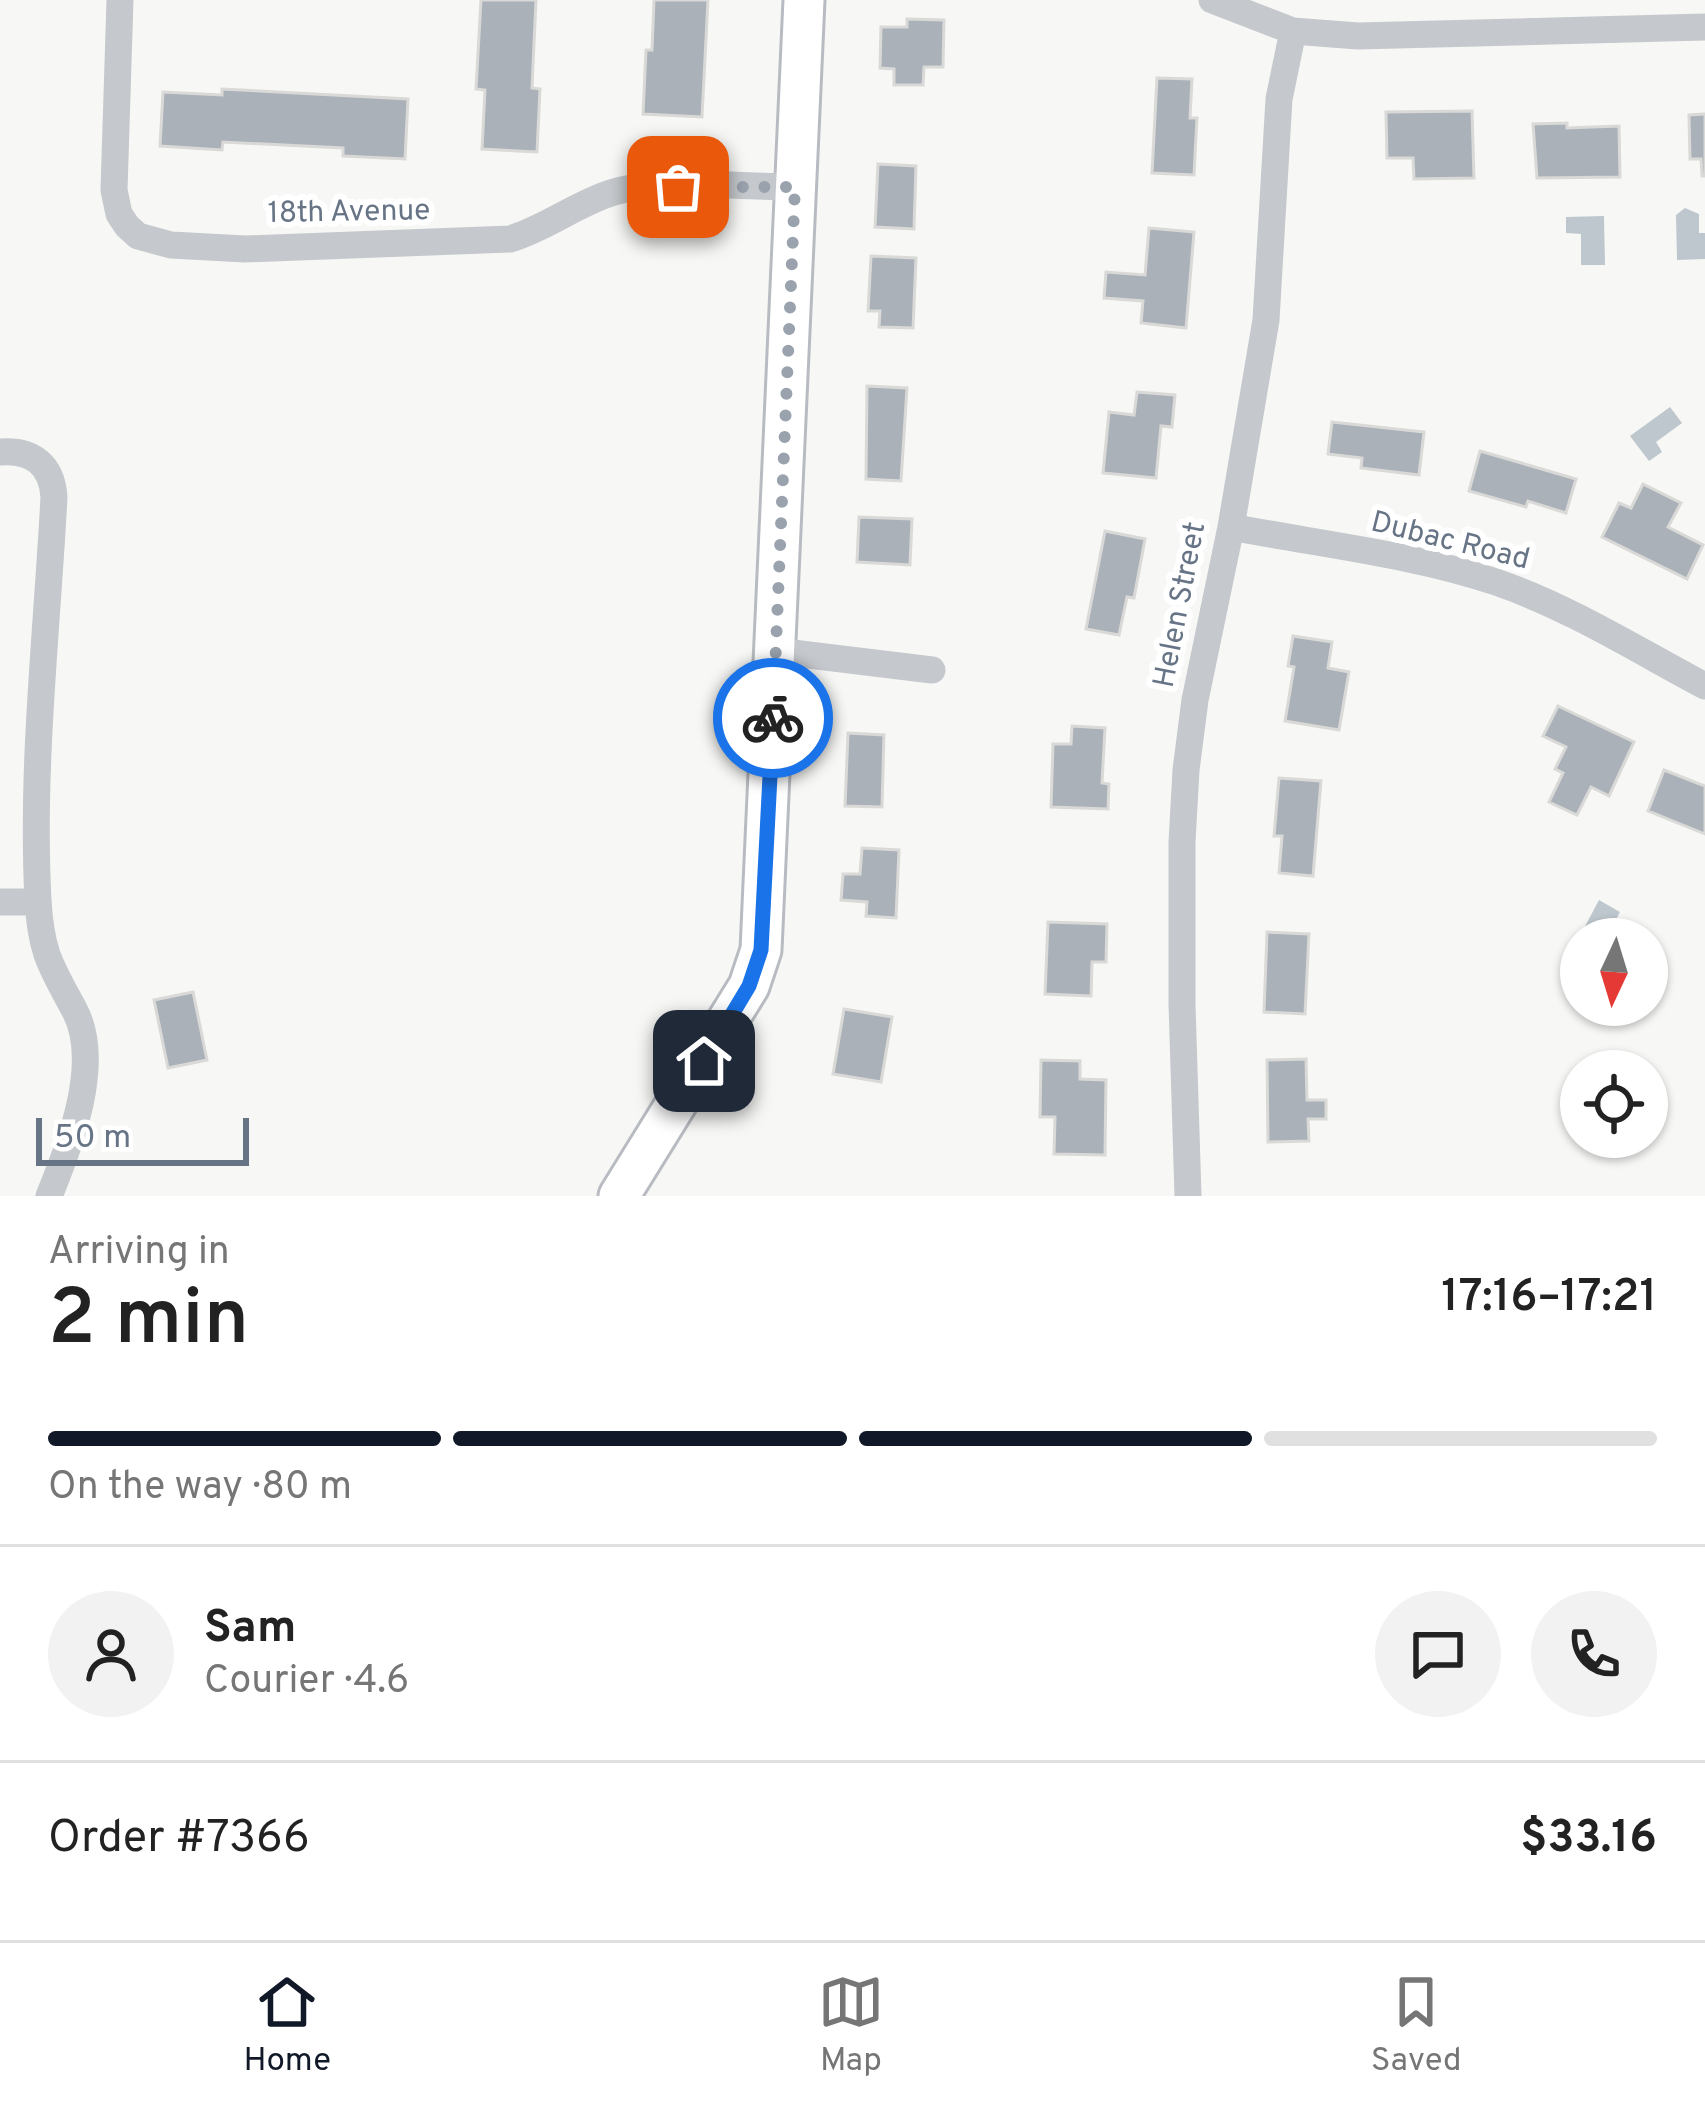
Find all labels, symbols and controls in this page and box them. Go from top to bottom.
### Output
pin [627,136,729,238]
icon: bag [645,154,711,220]
street label: 18th Avenue [267,193,431,233]
street label: Dubac Road [1367,504,1533,580]
street label: Helen Street [1147,519,1215,691]
courier [713,658,833,778]
icon: bike [740,685,806,751]
north arrow [1560,918,1668,1026]
map controls [1560,918,1668,1158]
pin [653,1010,755,1112]
icon: home [671,1028,737,1094]
button: locate [1560,1050,1668,1158]
scale bar [36,1112,249,1165]
text: 50 m [54,1118,131,1160]
text: Arriving in [48,1229,230,1278]
text: 17:16–17:21 [1441,1270,1657,1327]
text: 2 min [48,1273,249,1372]
text: On the way · 80 m [48,1464,352,1513]
button: person [48,1591,174,1717]
button: chat [1375,1591,1501,1717]
button: phone [1531,1591,1657,1717]
text: Sam [204,1601,296,1658]
text: Courier · 4.6 [204,1658,409,1707]
text: Order #7366 [48,1811,310,1868]
text: $33.16 [1520,1811,1657,1868]
tab: Home [243,1969,331,2083]
tab: Map [818,1969,884,2083]
tab: Saved [1371,1969,1462,2083]

